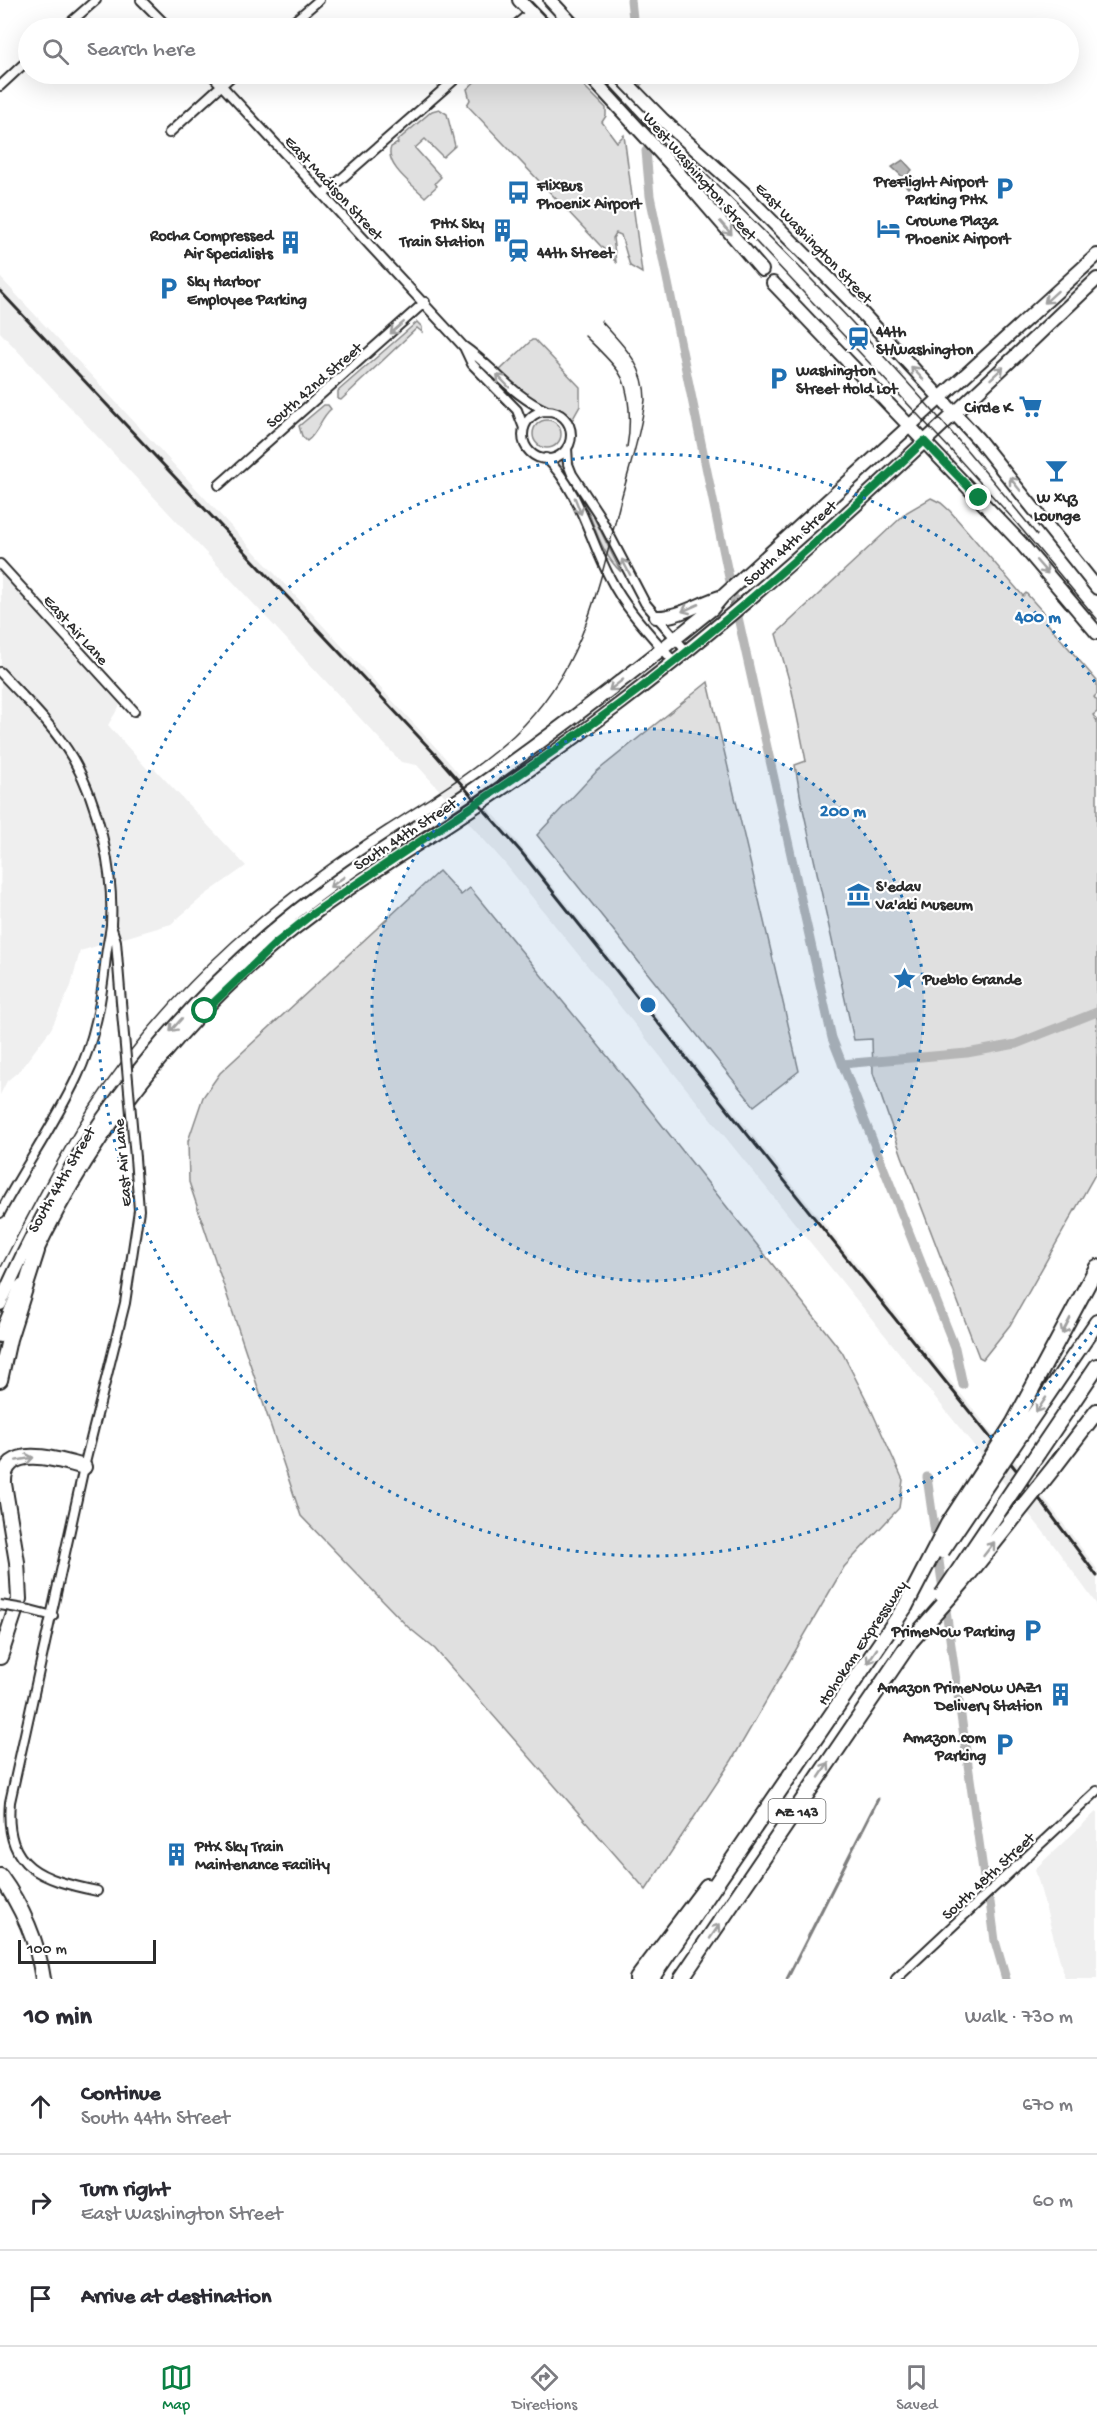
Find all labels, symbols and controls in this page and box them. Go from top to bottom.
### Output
search box [18,18,1079,84]
icon: search [39,35,72,68]
text: Search here [87,38,195,64]
street label: West Washington Street [637,109,760,247]
street label: East Madison Street [279,133,387,247]
place label: PreFlight Airport Parking PHX [873,174,989,211]
parking icon: PreFlight Airport Parking PHX [992,176,1018,202]
place label: FlixBus Phoenix Airport [536,178,643,215]
bus stop icon: FlixBus Phoenix Airport [506,180,532,206]
street label: East Washington Street [750,180,876,310]
place label: Crowne Plaza Phoenix Airport [905,213,1012,250]
hotel icon: Crowne Plaza Phoenix Airport [875,215,901,241]
place label: PHX Sky Train Station [398,216,484,253]
building icon: PHX Sky Train Station [489,218,515,244]
one-way arrow [719,220,733,235]
place label: Rocha Compressed Air Specialists [149,228,275,265]
building icon: Rocha Compressed Air Specialists [278,230,304,256]
station icon: 44th Street [506,238,532,264]
place label: 44th Street [536,245,615,264]
place label: Sky Harbor Employee Parking [187,274,307,311]
parking icon: Sky Harbor Employee Parking [156,276,182,302]
one-way arrow [1043,290,1058,304]
one-way arrow [390,321,405,335]
place label: 44th St/Washington [875,324,974,361]
station icon: 44th St/Washington [845,326,871,352]
street label: South 42nd Street [263,339,368,434]
place label: Washington Street Hold Lot [795,363,899,400]
parking icon: Washington Street Hold Lot [765,365,791,391]
one-way arrow [910,366,924,381]
one-way arrow [989,366,1004,380]
one-way arrow [496,374,510,389]
supermarket icon: Circle K [1017,393,1043,419]
place label: Circle K [963,400,1014,419]
bar icon: W xyz Lounge [1044,458,1070,484]
one-way arrow [1008,476,1021,492]
route end [965,484,991,510]
place label: W xyz Lounge [1034,490,1081,527]
one-way arrow [573,496,584,515]
street label: South 44th Street [741,497,843,591]
one-way arrow [620,559,631,577]
one-way arrow [1036,559,1049,575]
street label: East Air Lane [38,592,111,671]
one-way arrow [681,603,699,614]
text: 400 m [1014,608,1061,629]
one-way arrow [609,678,625,691]
street label: South 44th Street [351,795,462,876]
text: 200 m [820,802,866,823]
one-way arrow [330,876,346,888]
place label: S'edav Va'aki Museum [875,879,973,916]
museum icon: S'edav Va'aki Museum [845,881,871,907]
place icon: Pueblo Grande [892,965,918,991]
place label: Pueblo Grande [922,972,1022,991]
centre of rings [638,995,658,1015]
route start [191,997,217,1023]
one-way arrow [169,1017,183,1032]
street label: East Air Lane [111,1117,138,1207]
street label: South 44th Street [25,1123,102,1237]
one-way arrow [1060,1316,1071,1334]
one-way arrow [1035,1396,1047,1413]
one-way arrow [15,1453,34,1464]
one-way arrow [983,1541,996,1557]
street label: Hohokam Expressway [815,1578,913,1710]
parking icon: PrimeNow Parking [1020,1617,1046,1643]
place label: PrimeNow Parking [891,1624,1015,1643]
one-way arrow [866,1647,878,1663]
place label: Amazon PrimeNow UAZ1 Delivery Station [877,1680,1042,1717]
building icon: Amazon PrimeNow UAZ1 Delivery Station [1047,1682,1073,1708]
place label: Amazon.com Parking [902,1730,987,1767]
parking icon: Amazon.com Parking [991,1732,1017,1758]
one-way arrow [818,1762,830,1778]
road number: AZ 143 [768,1799,826,1823]
street label: South 48th Street [939,1829,1041,1925]
place label: PHX Sky Train Maintenance Facility [194,1839,330,1876]
building icon: PHX Sky Train Maintenance Facility [164,1841,190,1867]
one-way arrow [709,1923,721,1940]
scale bar [18,1937,156,1964]
text: 100 m [27,1941,67,1960]
text: 10 min [24,2003,92,2034]
text: Walk · 730 m [965,2007,1073,2030]
text: Continue [81,2082,161,2108]
icon: ahead [24,2090,57,2123]
text: 670 m [1022,2095,1073,2118]
text: South 44th Street [81,2108,230,2131]
text: Turn right [81,2178,169,2204]
icon: right [24,2186,57,2219]
text: 60 m [1033,2191,1073,2214]
text: East Washington Street [81,2204,282,2227]
icon: arrive [24,2282,57,2315]
text: Arrive at destination [81,2285,271,2311]
tab: Map [160,2361,193,2416]
tab: Directions [512,2361,577,2416]
tab: Saved [896,2361,937,2416]

